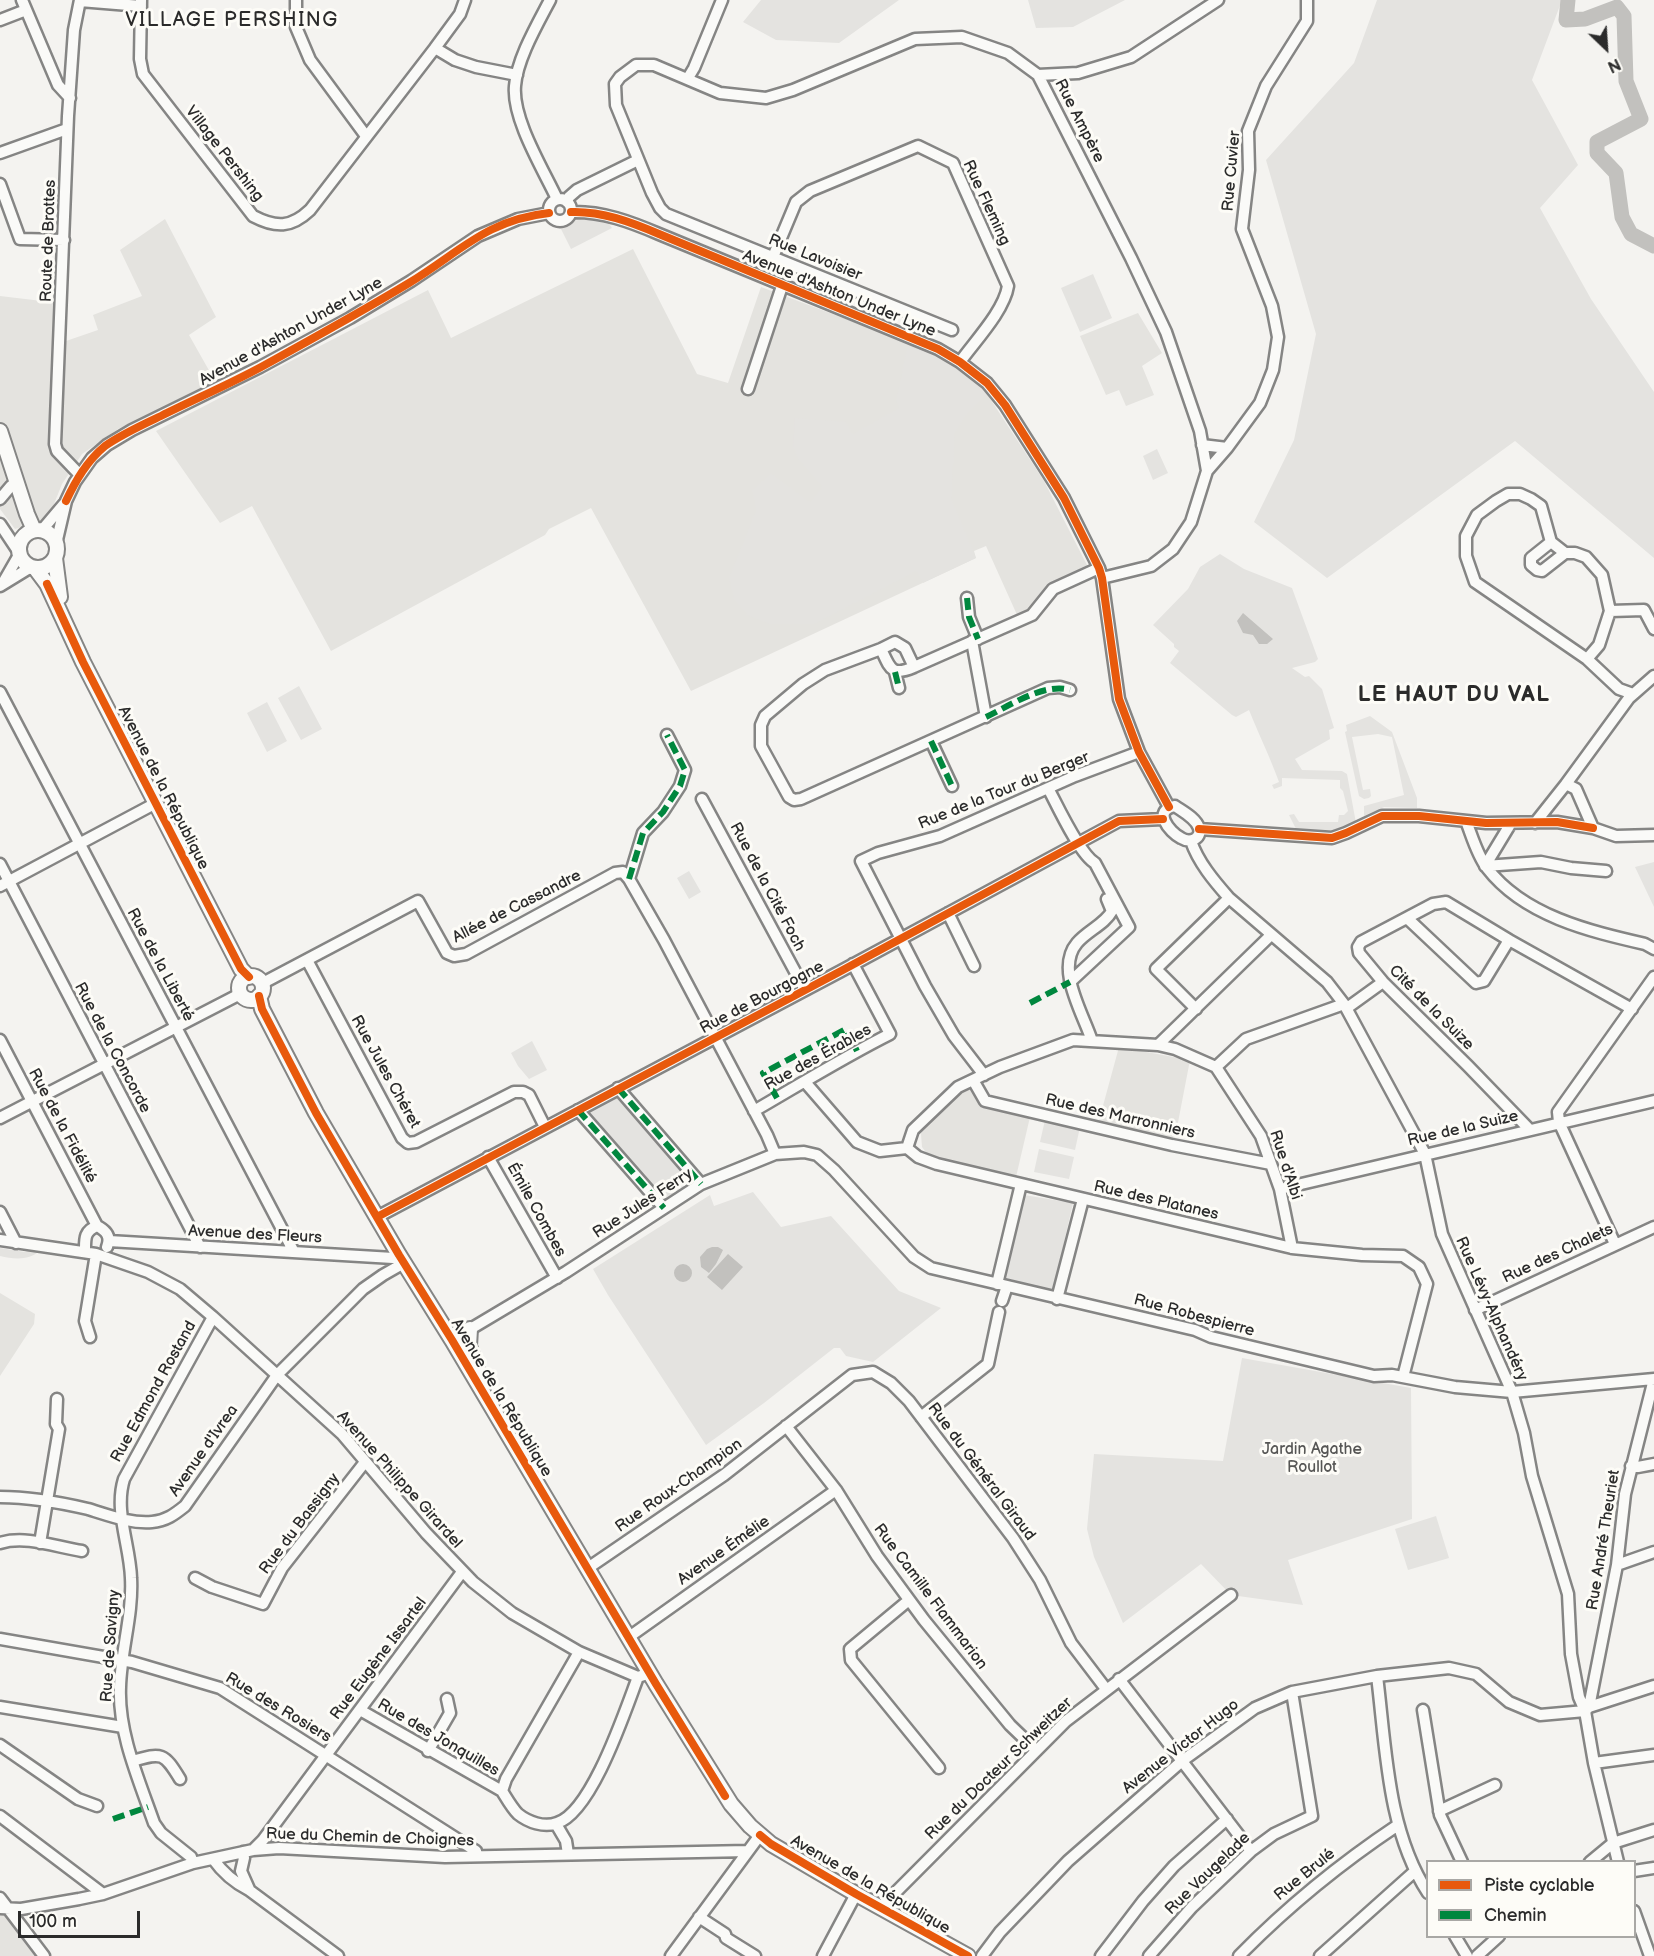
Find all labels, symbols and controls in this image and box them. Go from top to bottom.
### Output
district label: VILLAGE PERSHING [125,9,339,33]
north arrow [1576,18,1636,78]
text: N [1604,54,1623,76]
street label: Rue Ampère [1050,76,1108,166]
street label: Village Pershing [181,102,267,206]
street label: Rue Cuvier [1219,130,1245,212]
street label: Rue Fleming [958,157,1014,249]
street label: Route de Brottes [37,179,61,303]
street label: Rue Lavoisier [765,231,865,285]
street label: Avenue d'Ashton Under Lyne [740,246,938,342]
street label: Avenue d'Ashton Under Lyne [196,274,386,390]
district label: LE HAUT DU VAL [1358,682,1550,708]
street label: Avenue de la République [113,703,213,873]
street label: Rue de la Tour du Berger [916,748,1092,834]
street label: Rue de la Cité Foch [725,819,809,955]
street label: Allée de Cassandre [450,866,584,948]
street label: Rue de la Liberté [122,905,198,1025]
street label: Rue de Bourgogne [697,957,827,1039]
street label: Cité de la Suize [1384,961,1478,1055]
street label: Rue de la Concorde [69,979,155,1117]
street label: Rue Jules Chéret [346,1012,424,1132]
street label: Rue des Érables [761,1021,875,1095]
street label: Rue de la Fidélité [24,1065,100,1187]
street label: Rue des Marronniers [1043,1090,1197,1144]
street label: Rue de la Suize [1406,1107,1520,1151]
street label: Rue d'Albi [1265,1128,1305,1202]
street label: Émile Combes [502,1160,570,1260]
street label: Rue Jules Ferry [590,1165,696,1243]
street label: Rue des Platanes [1092,1177,1220,1225]
street label: Rue des Chalets [1500,1220,1616,1288]
street label: Avenue des Fleurs [188,1222,322,1248]
street label: Rue Lévy-Alphandéry [1451,1234,1531,1384]
street label: Rue Robespierre [1132,1291,1256,1341]
street label: Avenue de la République [446,1316,556,1480]
street label: Rue Edmond Rostand [107,1318,201,1466]
street label: Rue du Général Giraud [923,1399,1039,1545]
street label: Avenue d'Ivrea [165,1402,243,1500]
street label: Avenue Philippe Girardel [332,1407,466,1553]
street label: Rue Roux-Champion [612,1435,746,1537]
park label: Jardin Agathe Roullot [1262,1440,1362,1478]
street label: Rue André Theuriet [1583,1468,1625,1612]
street label: Rue du Bassigny [256,1470,344,1578]
street label: Avenue Émélie [674,1512,774,1590]
street label: Rue Camille Flammarion [869,1520,991,1674]
street label: Rue de Savigny [97,1589,125,1703]
street label: Rue Eugène Issartel [327,1594,431,1724]
street label: Rue des Rosiers [221,1669,335,1747]
street label: Rue du Docteur Schweitzer [922,1694,1076,1844]
street label: Rue des Jonquilles [374,1695,502,1781]
street label: Avenue Victor Hugo [1119,1695,1243,1799]
street label: Rue du Chemin de Choignes [266,1825,474,1851]
street label: Rue Vaugelade [1162,1829,1254,1919]
street label: Avenue de la République [787,1831,953,1939]
street label: Rue Brulé [1271,1845,1339,1905]
legend [1426,1860,1636,1938]
text: Piste cyclable [1484,1875,1594,1896]
scale bar [21,1899,142,1937]
text: Chemin [1484,1905,1547,1926]
text: 100 m [29,1911,77,1932]

